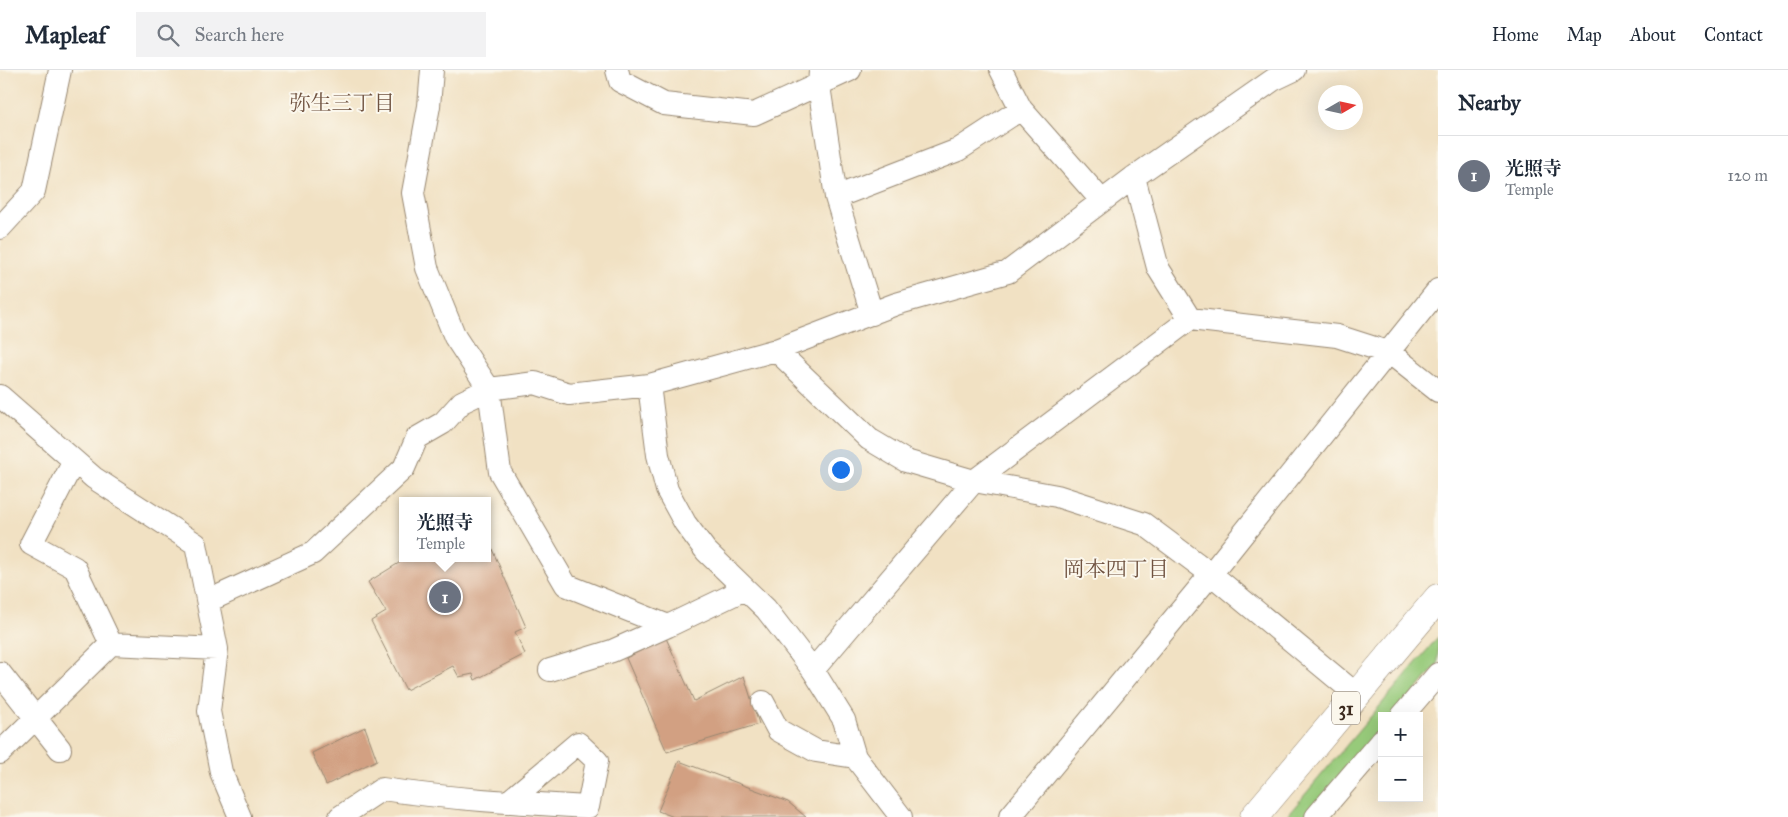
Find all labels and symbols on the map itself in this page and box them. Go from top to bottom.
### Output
north arrow [1318,85,1363,130]
district label: 弥生三丁目 [290,90,395,116]
your location [828,457,854,483]
district label: 岡本四丁目 [1064,556,1169,582]
pin: 1 [429,578,461,616]
road number: 31 [1332,692,1360,724]

